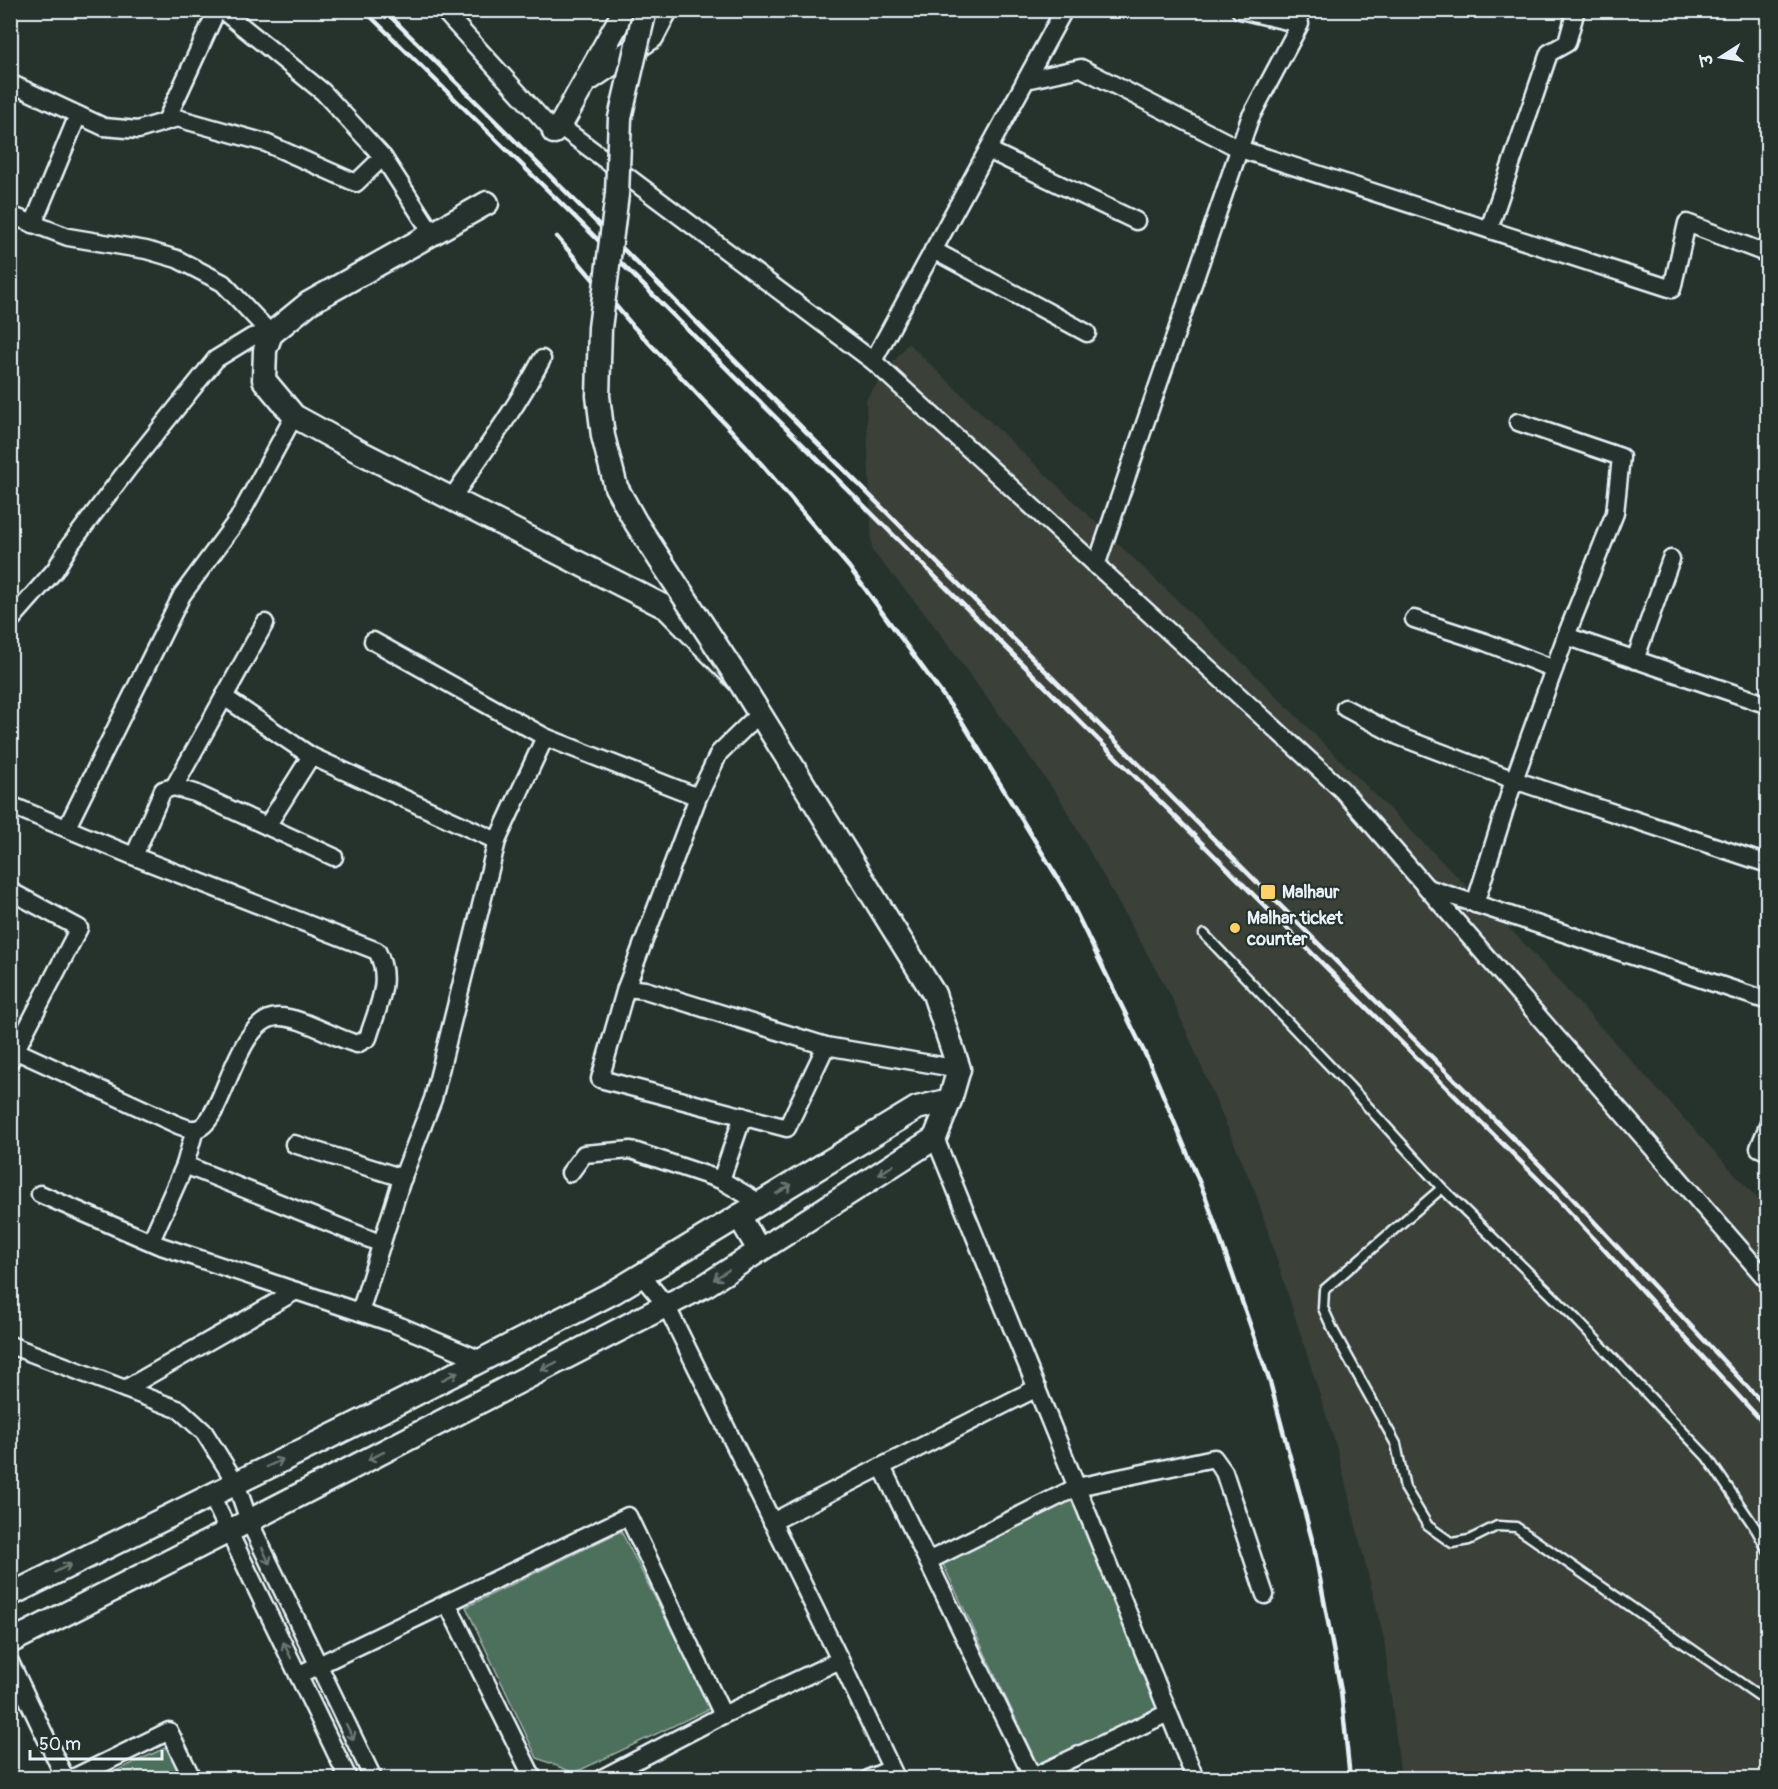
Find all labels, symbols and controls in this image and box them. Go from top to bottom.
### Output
north arrow [1691,27,1751,87]
text: उ [1696,51,1719,69]
place label: Malhaur [1282,881,1340,904]
marker: Malhaur [1259,883,1277,901]
place label: Malhar ticket counter [1246,907,1344,951]
marker: Malhar ticket counter [1228,921,1242,935]
one-way arrow [877,1163,894,1176]
one-way arrow [775,1182,792,1194]
one-way arrow [713,1268,730,1281]
one-way arrow [541,1360,558,1372]
one-way arrow [440,1370,458,1382]
one-way arrow [368,1450,385,1462]
one-way arrow [266,1457,284,1469]
one-way arrow [260,1547,272,1565]
one-way arrow [53,1562,71,1574]
one-way arrow [280,1642,292,1660]
scale bar [30,1723,162,1761]
one-way arrow [345,1723,357,1741]
text: 50 m [39,1733,81,1756]

